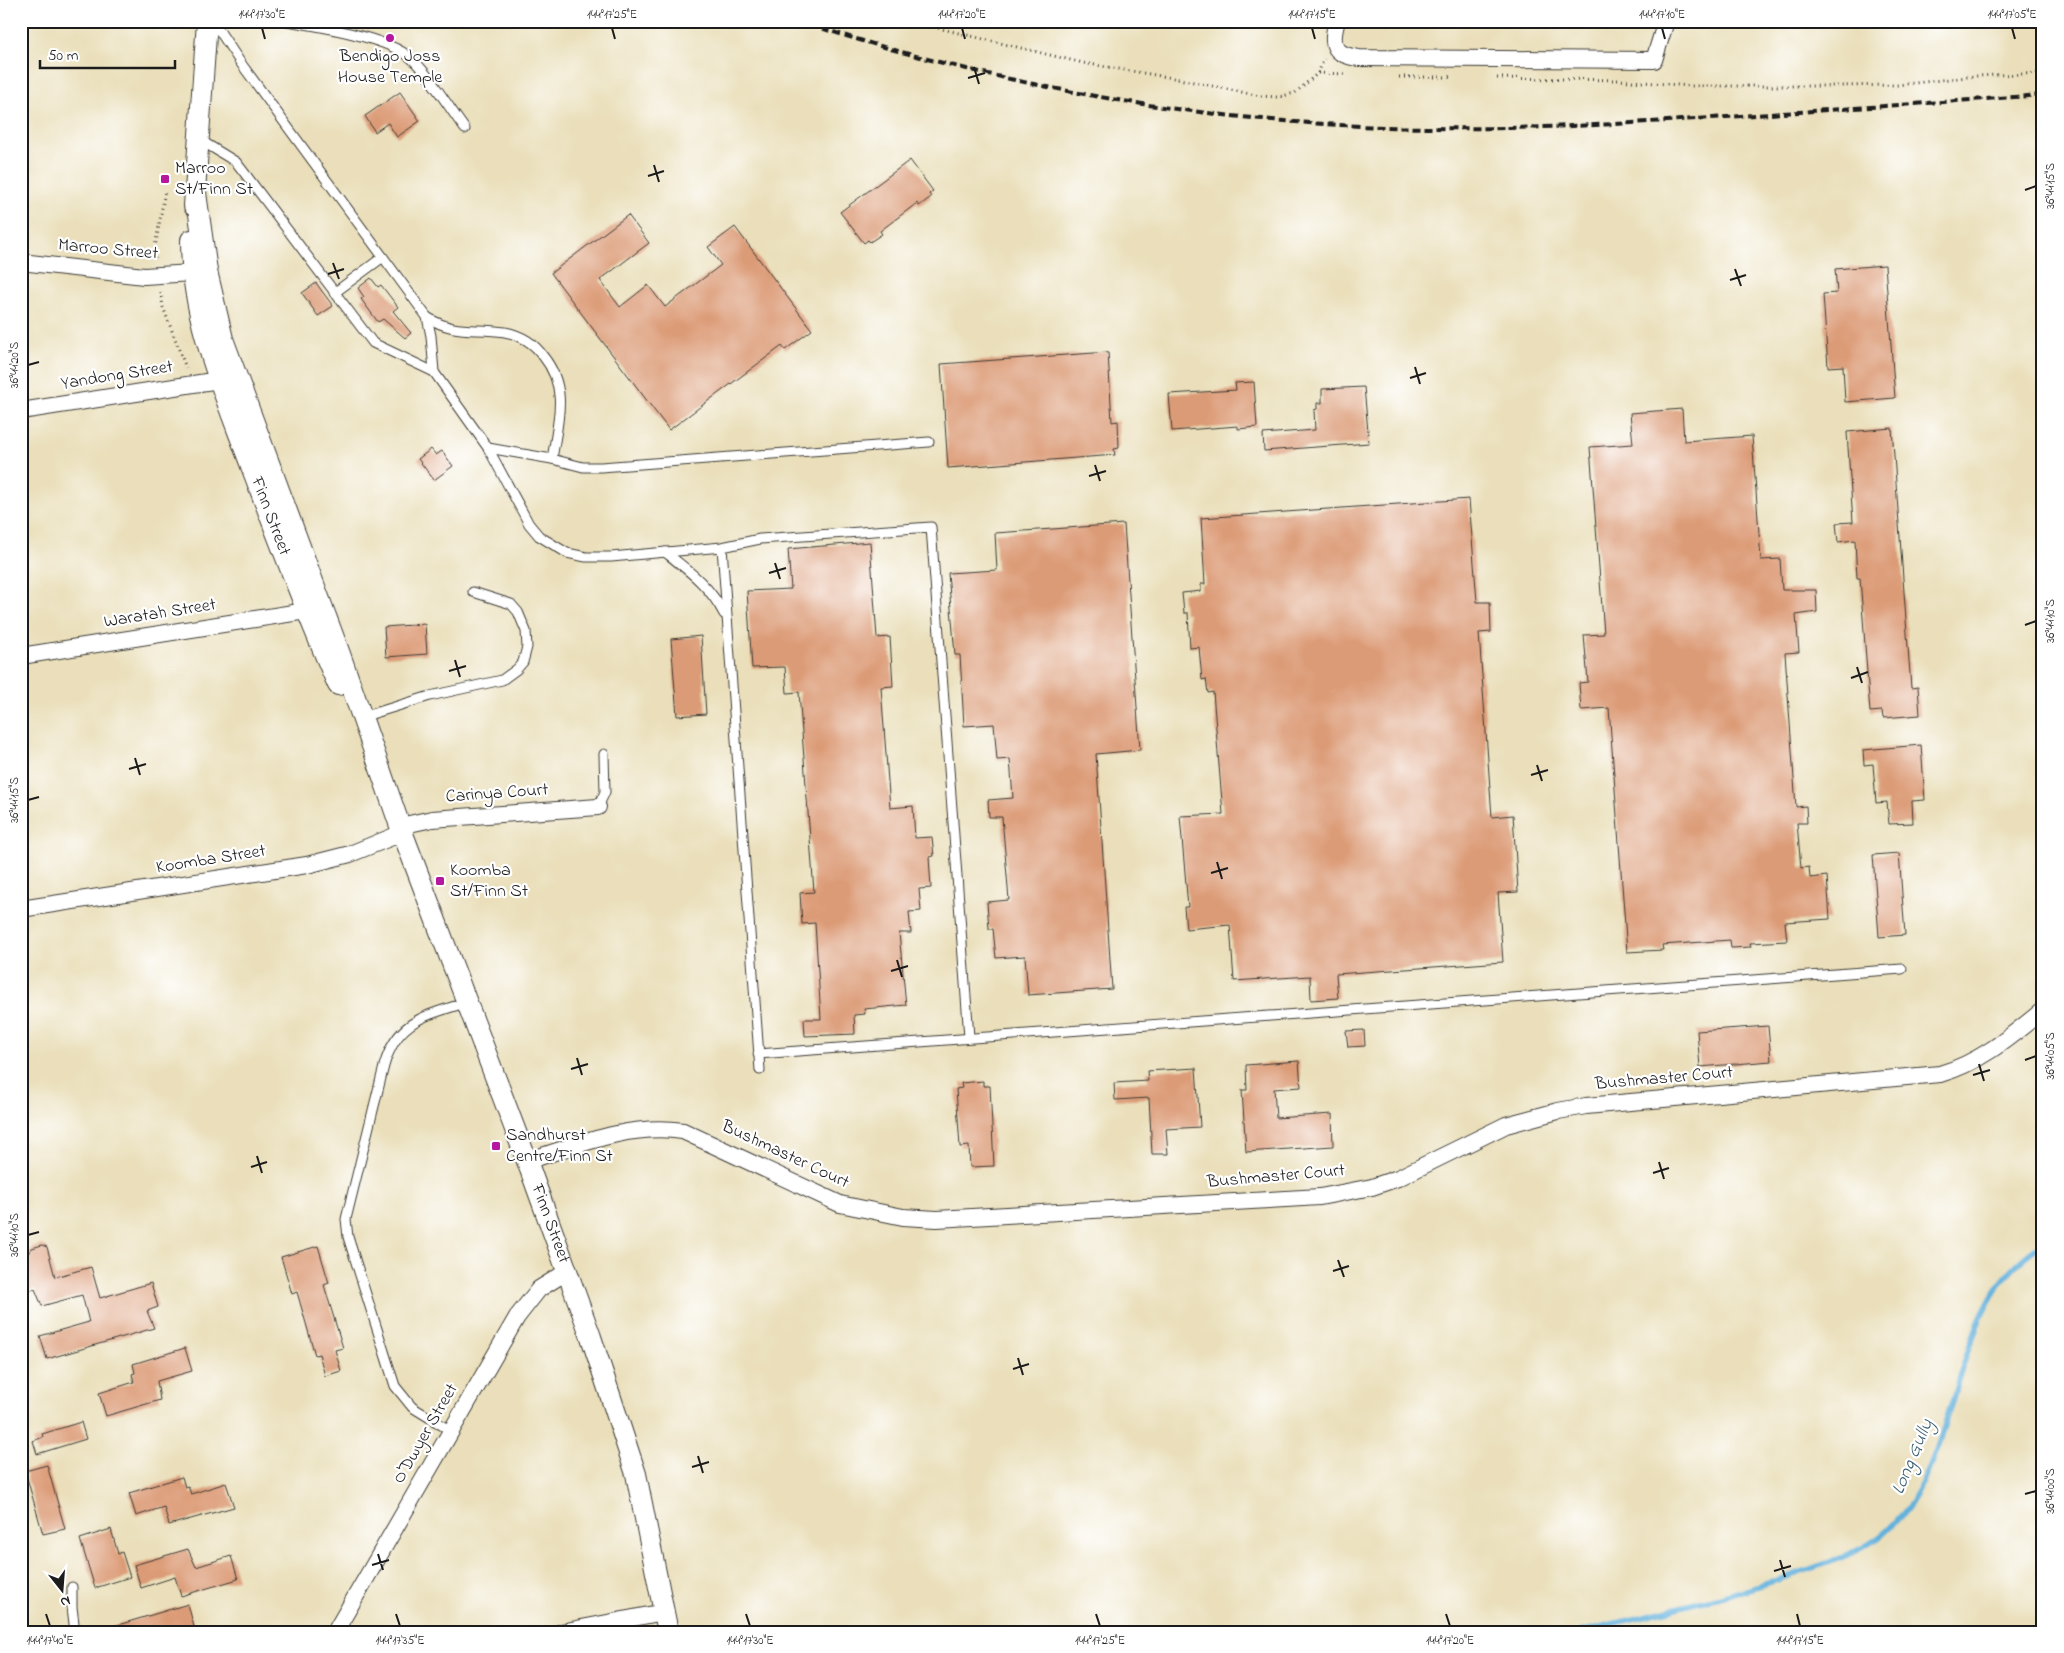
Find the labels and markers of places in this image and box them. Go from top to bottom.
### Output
marker: Bendigo Joss House Temple [384,32,396,44]
place label: Bendigo Joss House Temple [338,44,443,91]
place label: Marroo St/Finn St [175,156,253,203]
marker: Marroo St/Finn St [159,173,171,185]
place label: Koomba St/Finn St [450,858,528,905]
marker: Koomba St/Finn St [434,875,446,887]
place label: Sandhurst Centre/Finn St [506,1123,613,1170]
marker: Sandhurst Centre/Finn St [490,1140,502,1152]

